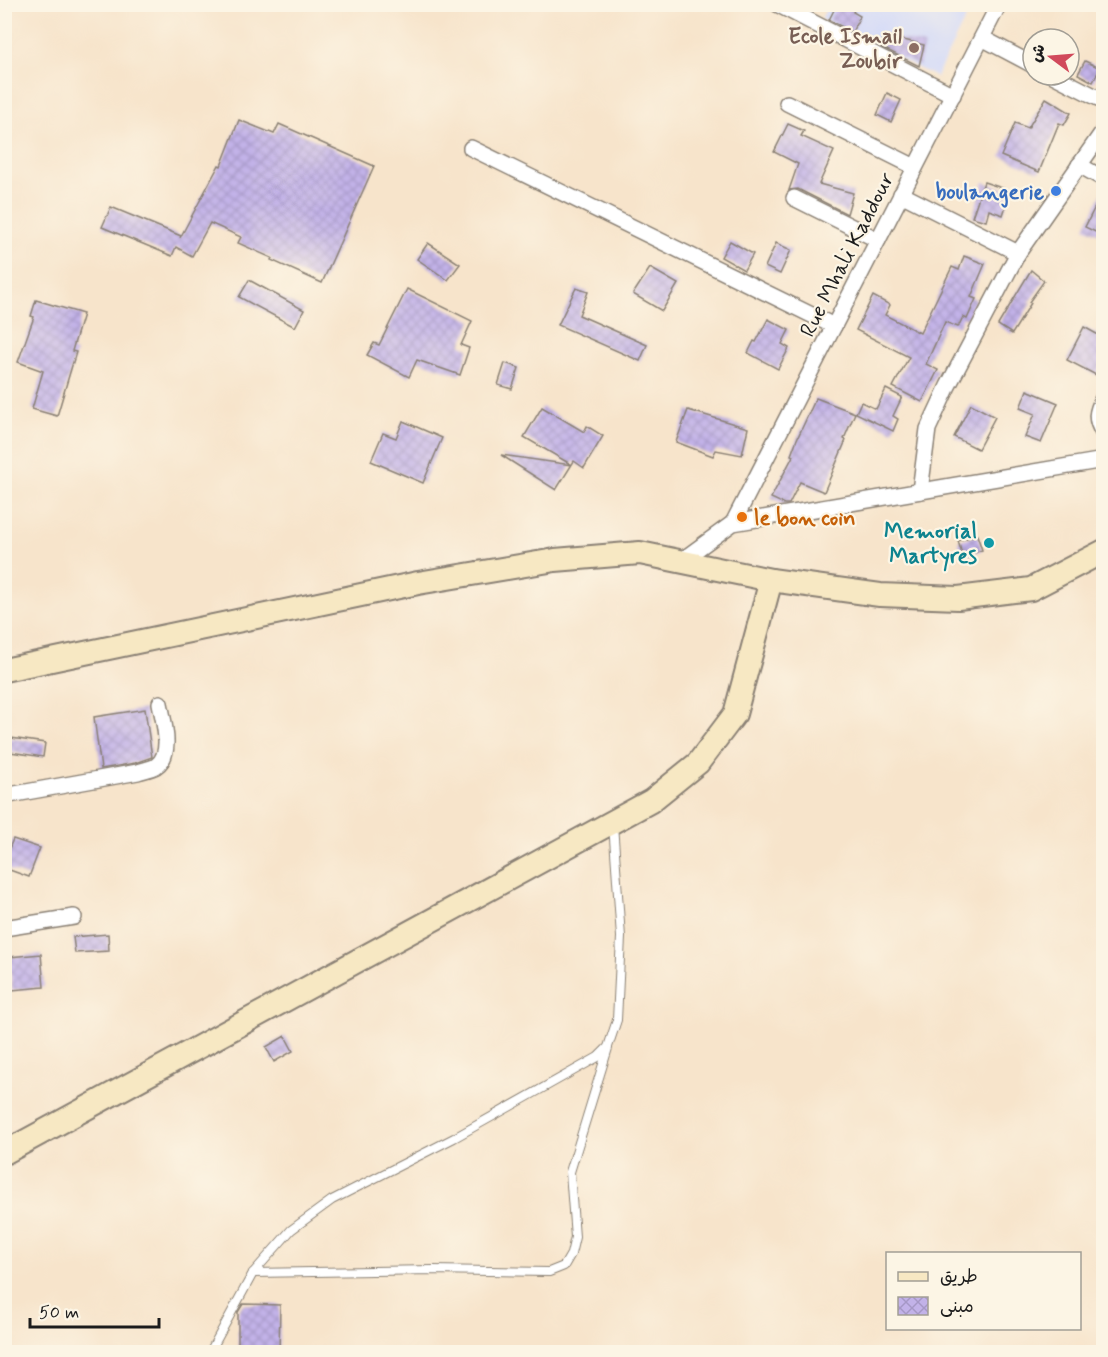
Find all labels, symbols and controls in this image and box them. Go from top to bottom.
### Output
place label: Ecole Ismail Zoubir [788,23,903,76]
north arrow [1021,27,1081,87]
marker: Ecole Ismail Zoubir [907,41,921,55]
text: ش [1026,42,1051,65]
street label: Rue Mhali Kaddour [794,168,902,342]
place label: boulangerie [935,179,1045,208]
marker: boulangerie [1049,184,1063,198]
place label: le bon coin [754,505,856,533]
marker: le bon coin [735,510,749,524]
place label: Memorial Martyres [884,518,977,572]
marker: Memorial Martyres [982,536,996,550]
legend [886,1252,1081,1330]
text: طريق [940,1265,978,1289]
scale bar [30,1291,159,1329]
text: مبنى [940,1295,974,1319]
text: 50 m [39,1301,79,1325]

